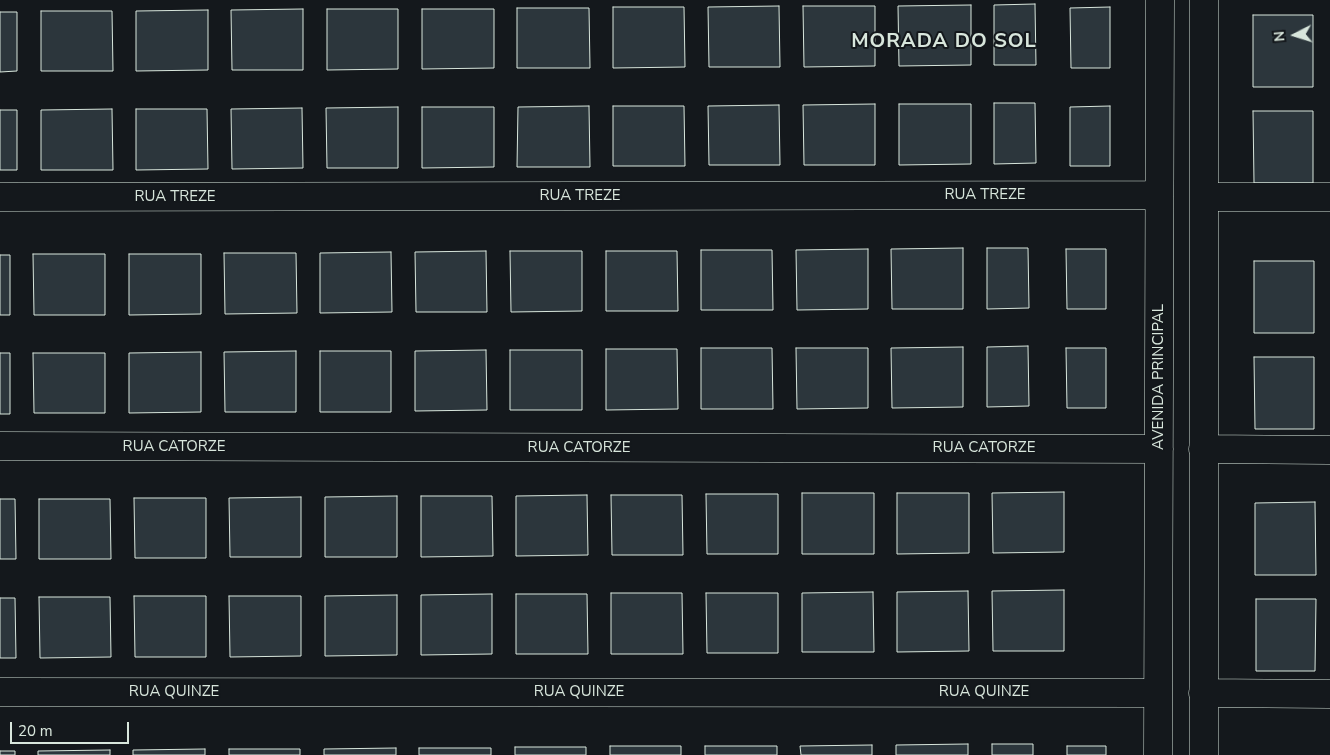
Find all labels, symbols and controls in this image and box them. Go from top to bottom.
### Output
north arrow [1270,10,1320,60]
district label: MORADA DO SOL [850,30,1038,54]
text: N [1270,30,1289,42]
street label: RUA TREZE [944,186,1026,204]
street label: RUA TREZE [539,187,621,205]
street label: RUA TREZE [134,188,216,206]
street label: AVENIDA PRINCIPAL [1150,304,1168,450]
street label: RUA CATORZE [123,438,225,456]
street label: RUA CATORZE [528,439,630,457]
street label: RUA CATORZE [933,439,1035,457]
street label: RUA QUINZE [129,683,219,701]
street label: RUA QUINZE [534,683,624,701]
street label: RUA QUINZE [939,683,1029,701]
scale bar [12,712,131,744]
text: 20 m [18,721,53,741]

